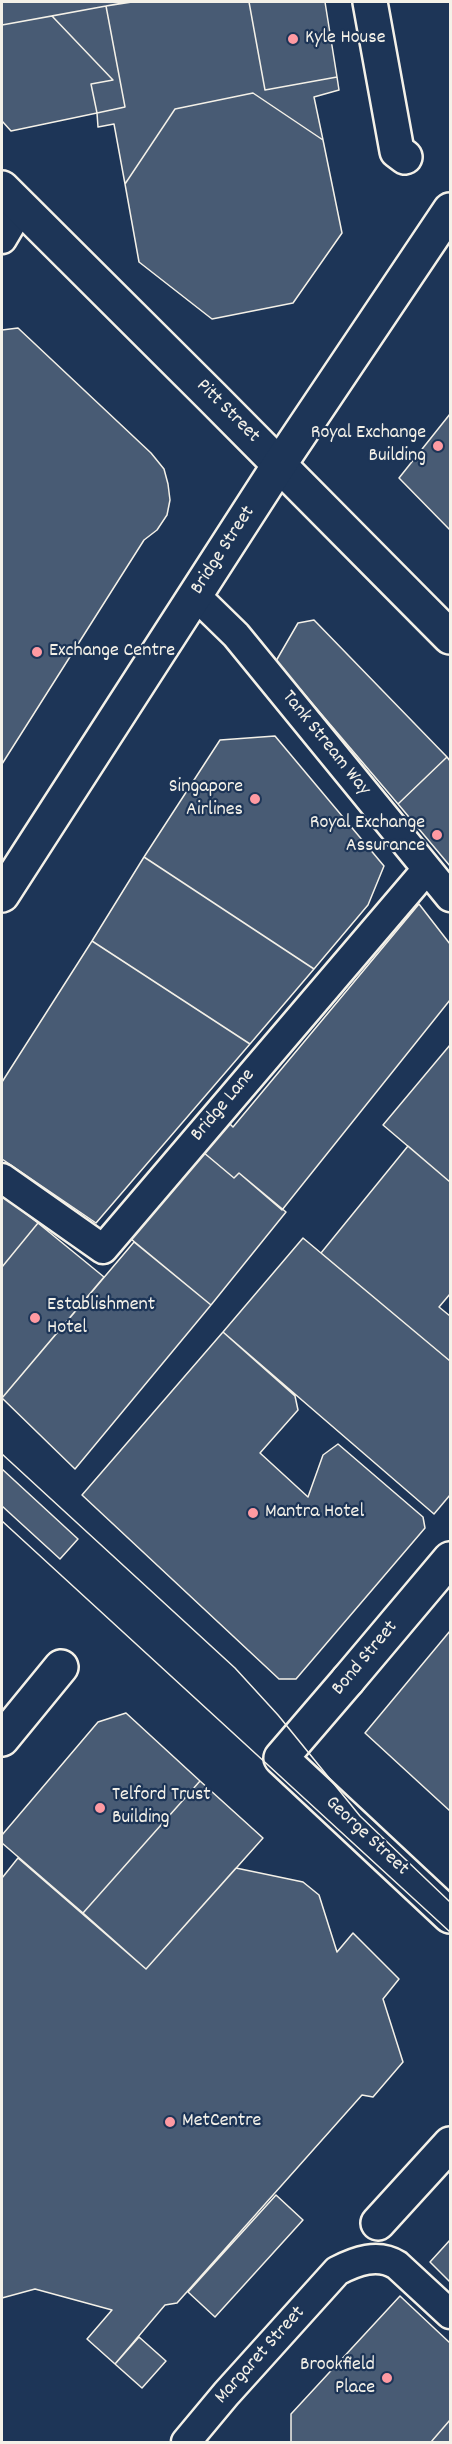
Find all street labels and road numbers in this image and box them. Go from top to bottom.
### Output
street label: Pitt Street [190,375,264,449]
street label: Bridge Street [187,502,261,600]
street label: Tank Stream Way [275,687,375,801]
street label: Bridge Lane [187,1065,261,1147]
street label: Bond Street [328,1617,404,1701]
street label: George Street [319,1792,413,1882]
street label: Margaret Street [211,2302,311,2410]

